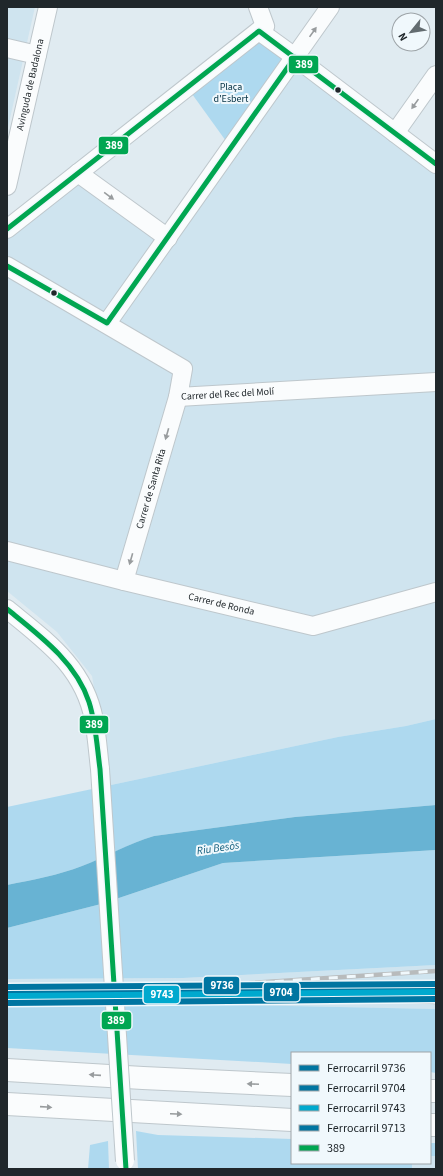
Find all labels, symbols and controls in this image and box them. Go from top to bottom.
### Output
north arrow [391,12,431,52]
one-way arrow [309,27,317,37]
text: N [394,30,411,44]
street label: Avinguda de Badalona [13,37,48,132]
line badge: 389 [288,55,319,74]
text: 389 [295,57,313,72]
park label: Plaça d'Esbert [214,80,249,106]
unlabelled marker [333,85,343,95]
one-way arrow [411,98,419,109]
line badge: 389 [98,136,129,155]
text: 389 [105,138,123,153]
one-way arrow [104,191,115,200]
unlabelled marker [49,288,59,298]
street label: Carrer del Rec del Molí [181,384,275,404]
one-way arrow [164,428,170,440]
street label: Carrer de Santa Rita [133,447,169,531]
one-way arrow [128,553,134,565]
street label: Carrer de Ronda [187,590,256,619]
line badge: 389 [79,715,109,734]
text: 389 [85,717,103,732]
water label: Riu Besòs [196,838,241,858]
line badge: 9736 [203,976,240,995]
text: 9736 [210,978,234,993]
line badge: 9704 [263,982,300,1002]
line badge: 9743 [143,985,180,1004]
text: 9704 [269,985,293,1000]
text: 9743 [150,987,174,1002]
line badge: 389 [101,1011,132,1030]
text: 389 [107,1013,125,1028]
legend [291,1052,431,1164]
text: Ferrocarril 9736 [327,1060,405,1077]
one-way arrow [89,1072,101,1079]
one-way arrow [247,1080,259,1087]
text: Ferrocarril 9704 [327,1080,405,1097]
text: Ferrocarril 9743 [327,1100,405,1117]
one-way arrow [40,1103,52,1110]
one-way arrow [170,1111,183,1117]
text: Ferrocarril 9713 [327,1120,405,1137]
text: 389 [327,1140,345,1157]

